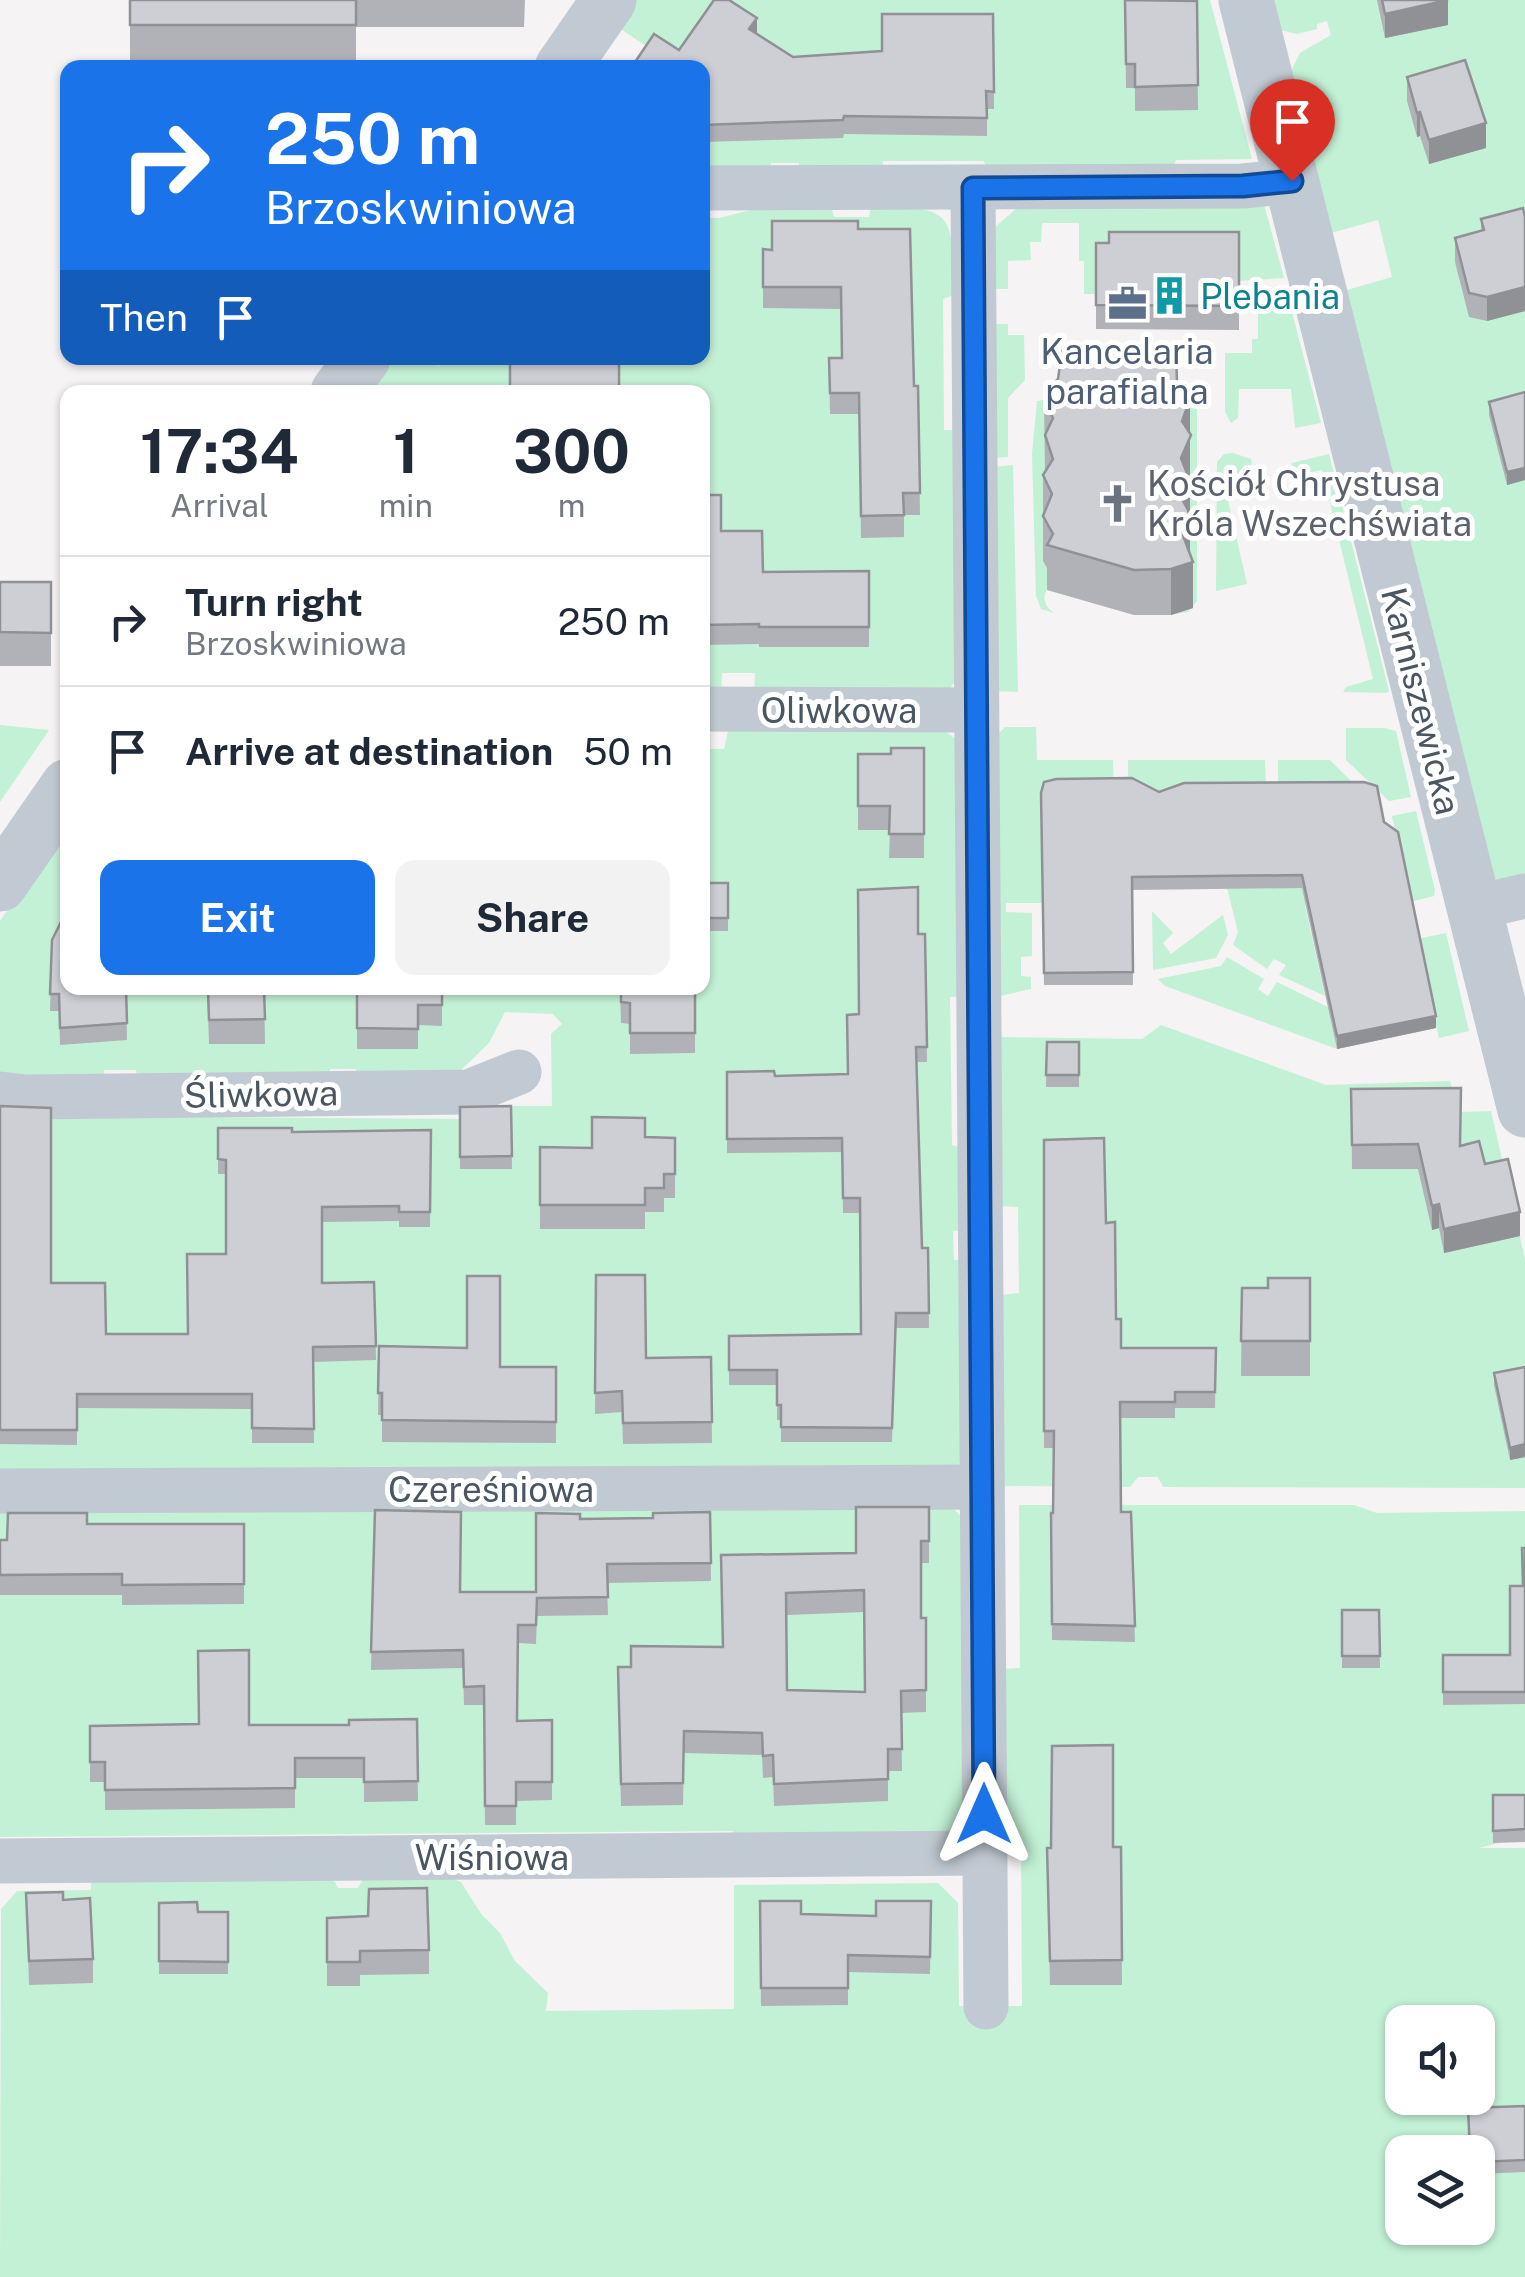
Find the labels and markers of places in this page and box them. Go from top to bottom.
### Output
pin [1250,79,1335,182]
building icon: Plebania [1149,275,1191,317]
place label: Plebania [1200,276,1340,317]
office icon: Kancelaria parafialna [1106,283,1148,325]
place label: Kancelaria parafialna [1040,331,1214,412]
place label: Kościół Chrystusa Króla Wszechświata [1147,463,1472,544]
church icon: Kościół Chrystusa Króla Wszechświata [1096,482,1138,524]

